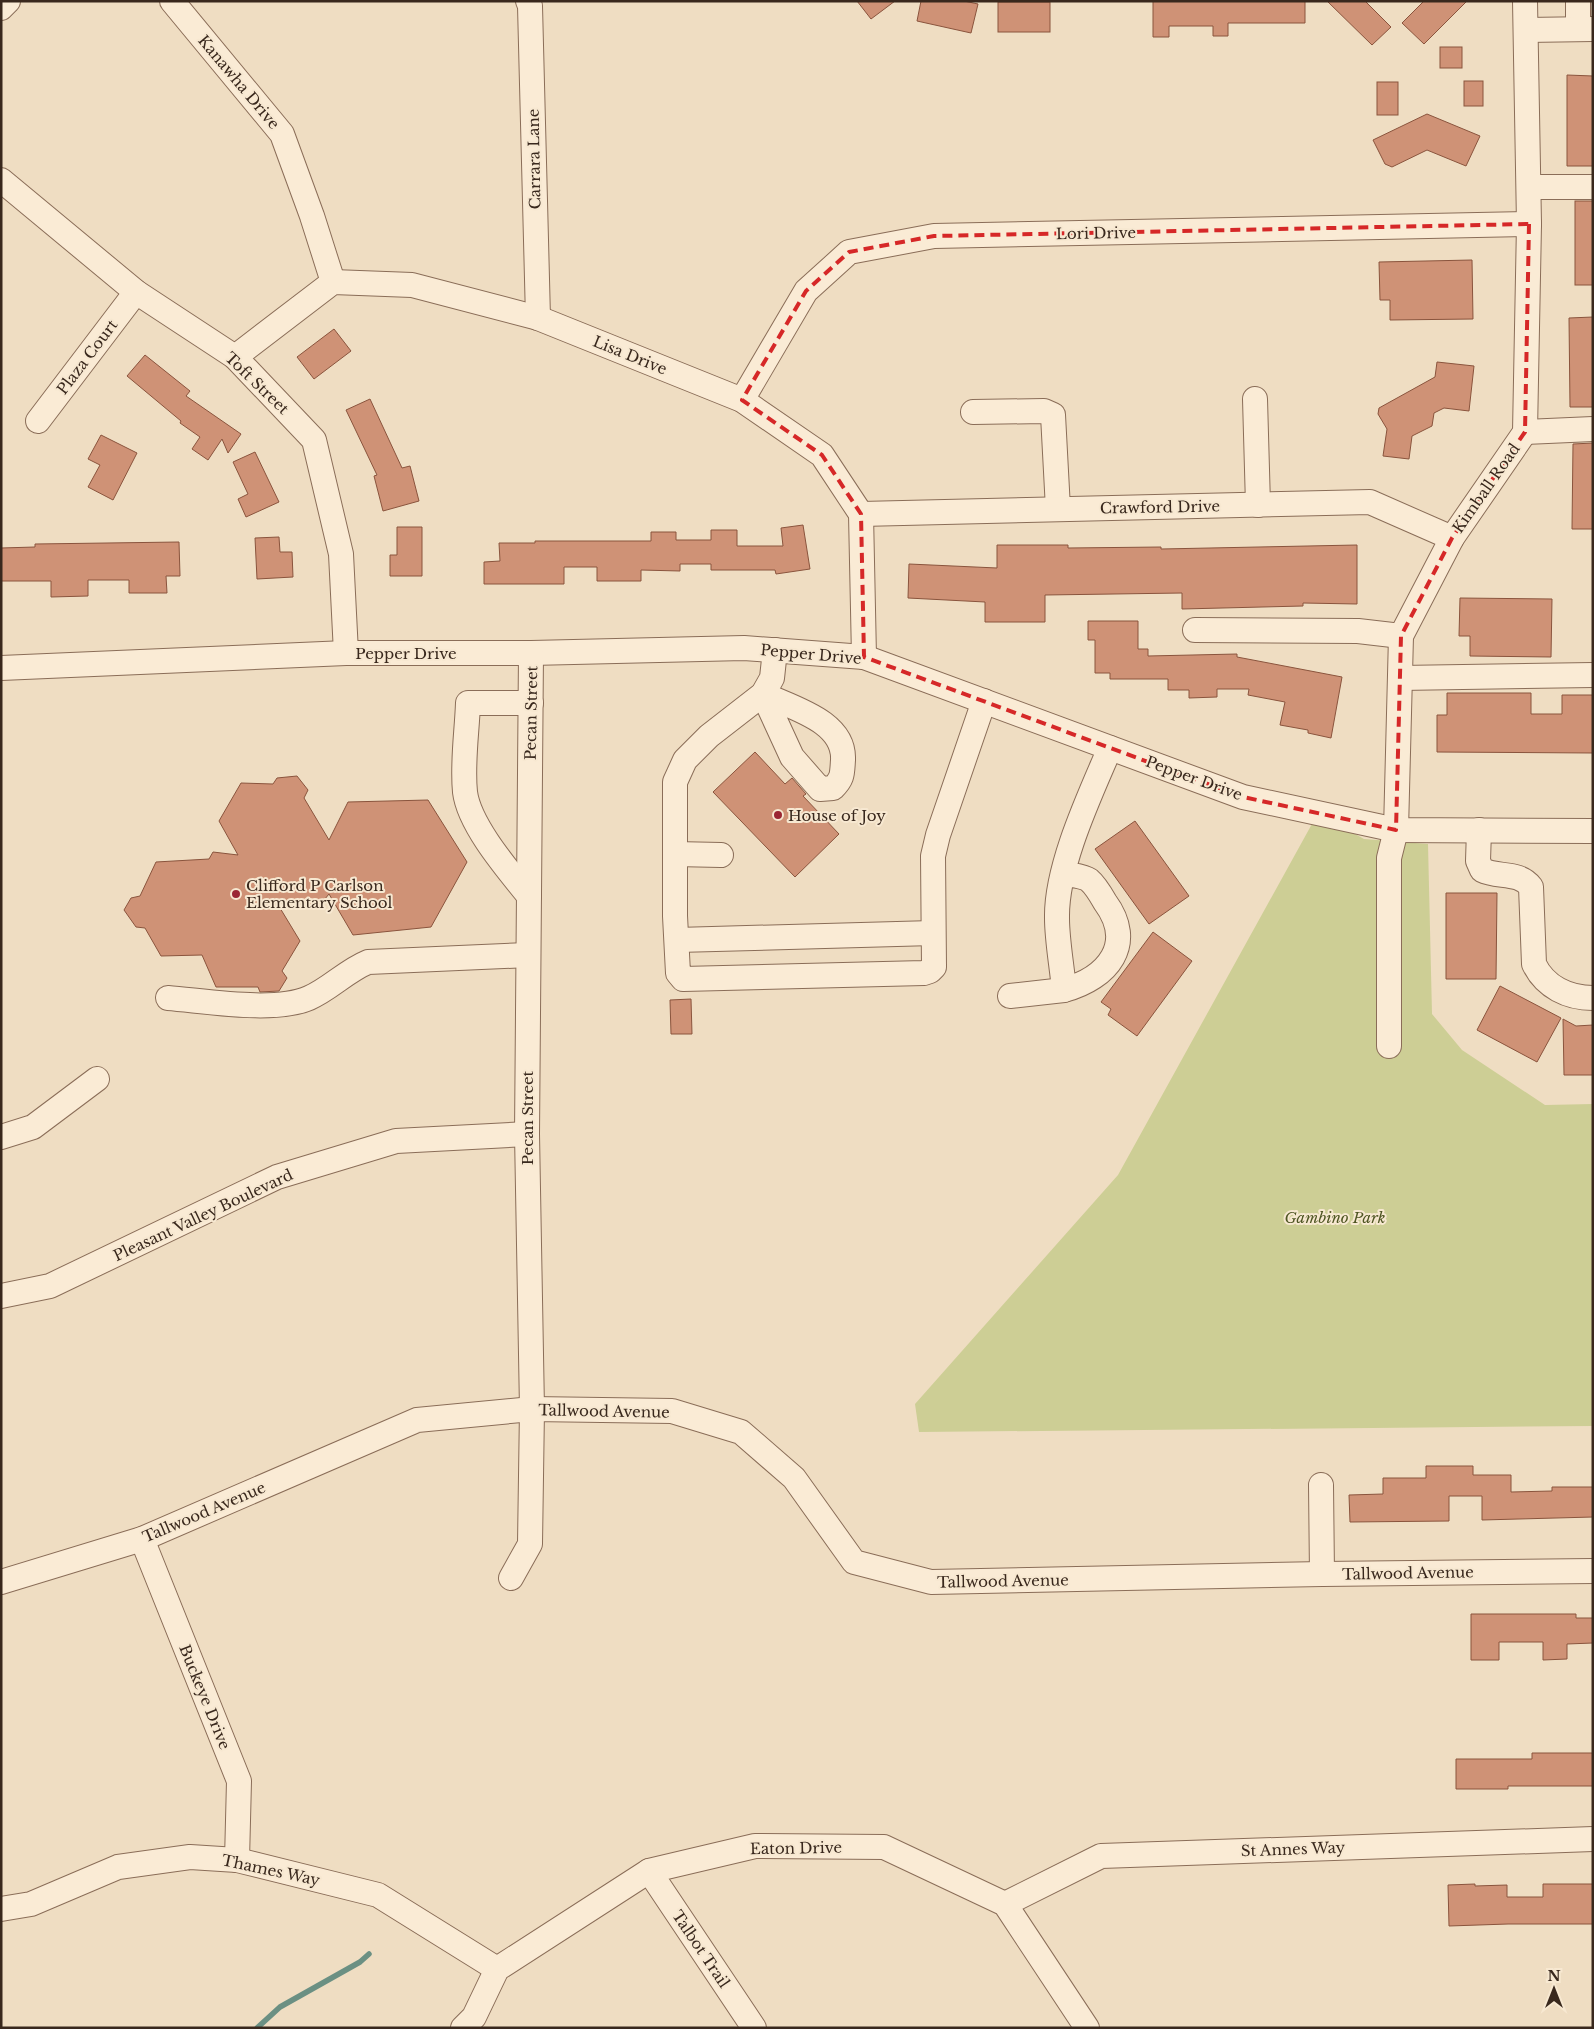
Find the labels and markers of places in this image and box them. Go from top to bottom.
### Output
place label: House of Joy [788,806,886,825]
marker: House of Joy [772,809,784,821]
place label: Clifford P Carlson Elementary School [246,876,393,912]
marker: Clifford P Carlson Elementary School [230,888,242,900]

